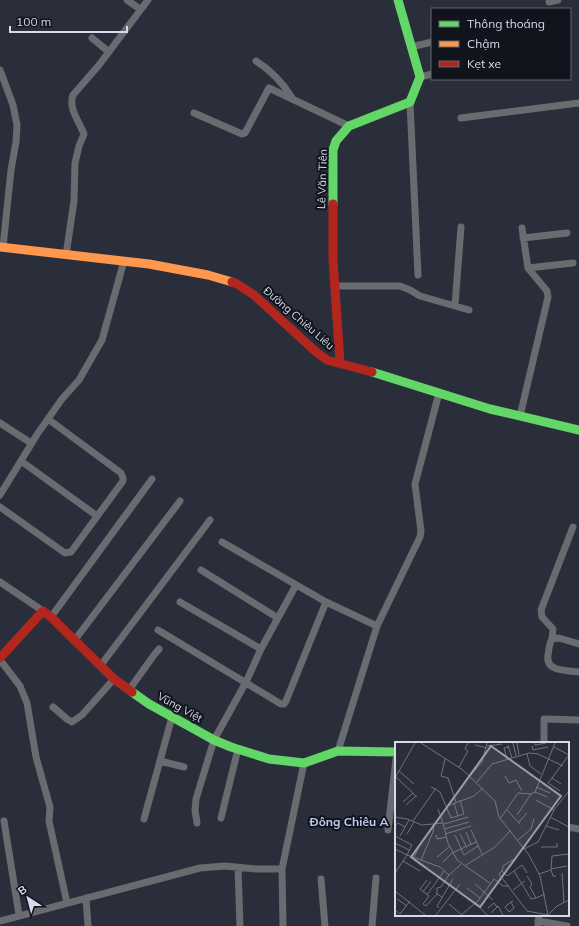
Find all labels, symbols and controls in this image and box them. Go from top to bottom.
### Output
scale bar [10,8,127,34]
legend [431,8,571,80]
text: 100 m [16,14,51,29]
text: Thông thoáng [467,16,545,31]
text: Chậm [467,36,500,51]
text: Kẹt xe [467,56,501,71]
street label: Lê Văn Tiên [314,149,330,209]
street label: Đường Chiêu Liêu [261,283,337,353]
street label: Vũng Việt [155,689,205,725]
inset map [395,742,569,916]
district label: Đông Chiêu A [309,814,388,829]
north arrow [8,878,48,918]
text: B [15,882,30,898]

